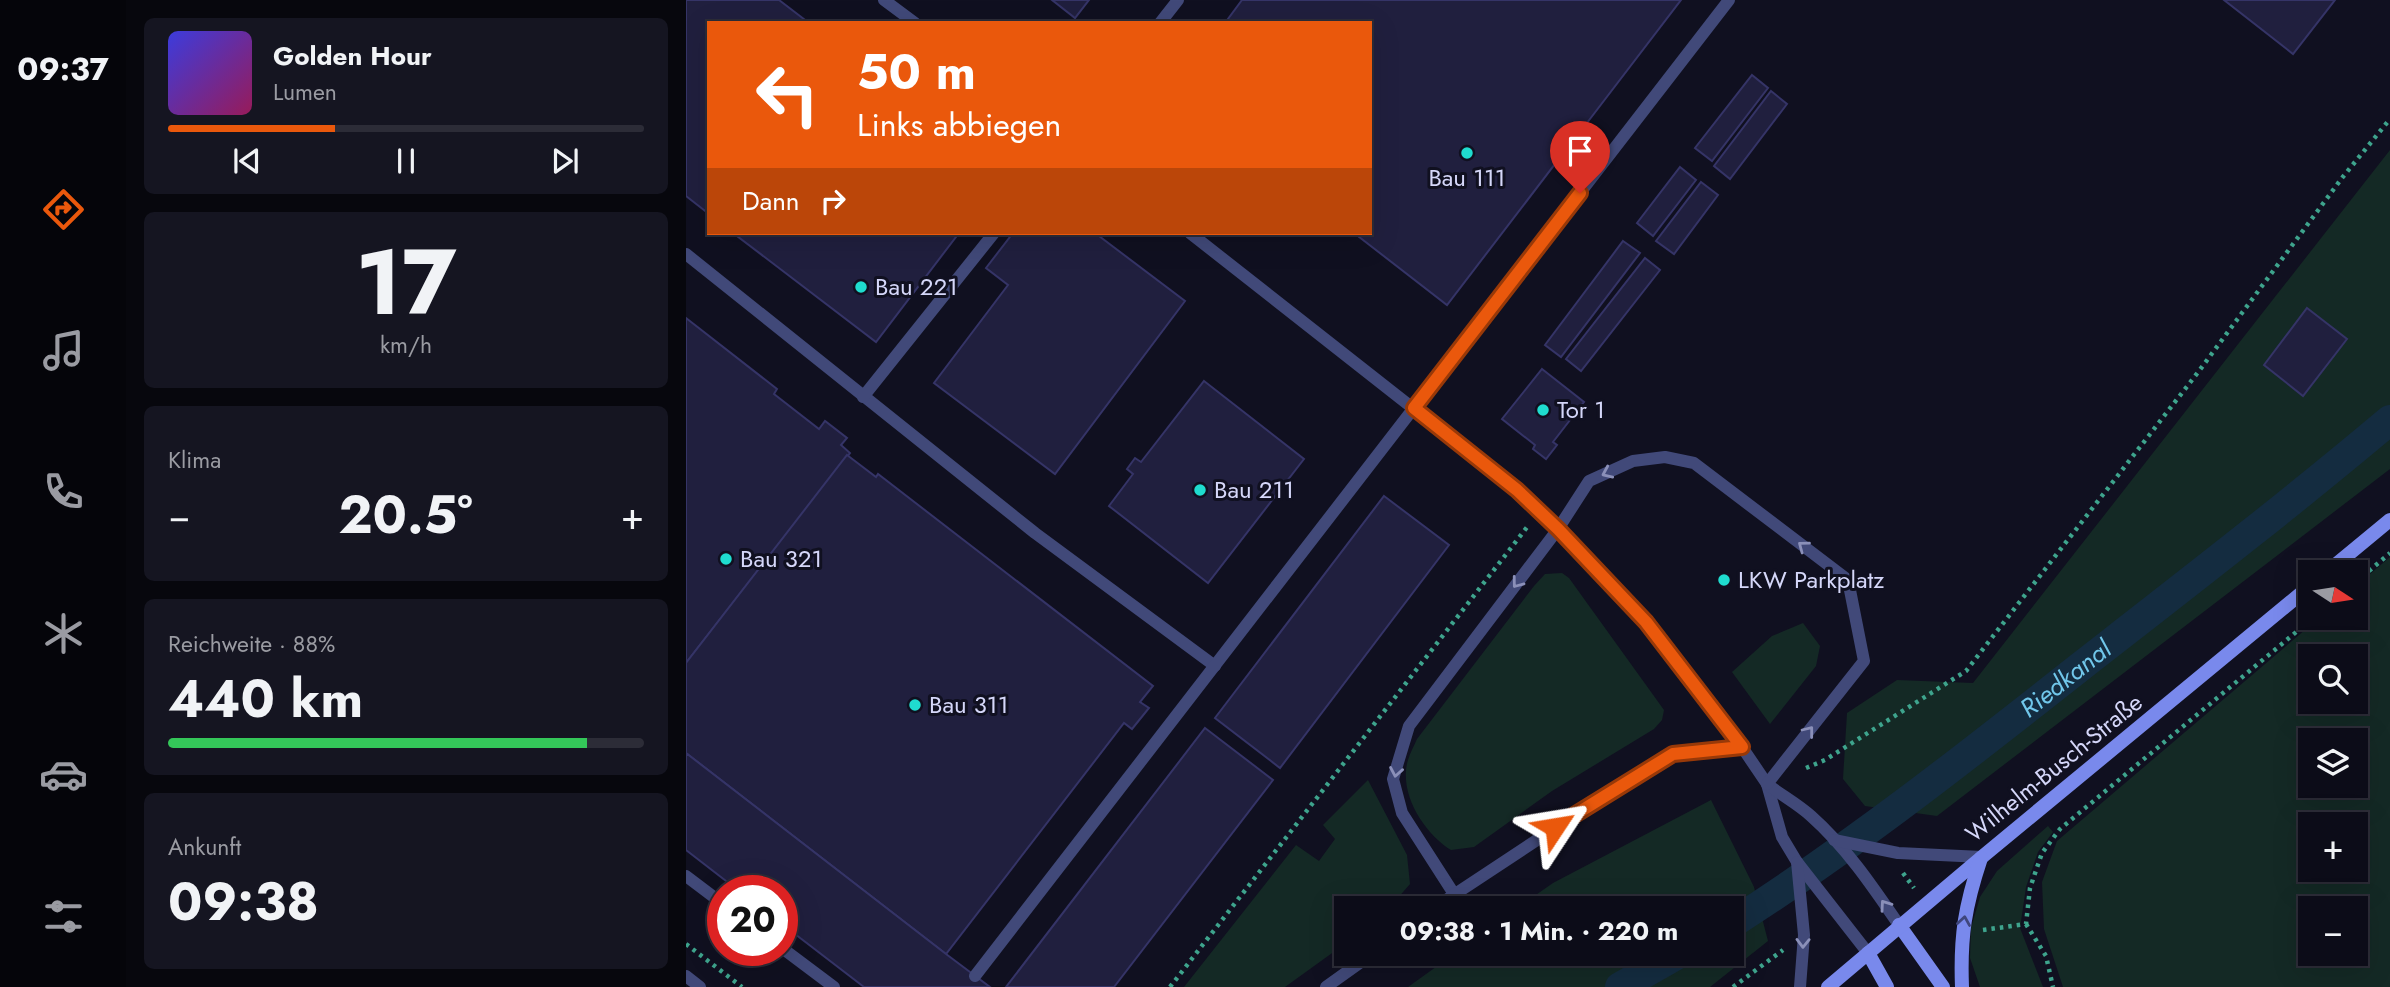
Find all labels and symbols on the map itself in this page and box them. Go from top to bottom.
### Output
pin [1550,121,1610,193]
marker: Bau 111 [1459,145,1475,161]
place label: Bau 111 [1428,160,1506,195]
place label: Bau 221 [875,269,958,304]
marker: Bau 221 [853,279,869,295]
place label: Tor 1 [1557,392,1605,427]
marker: Tor 1 [1535,402,1551,418]
one-way arrow [1602,465,1614,479]
place label: Bau 211 [1214,472,1294,507]
marker: Bau 211 [1192,482,1208,498]
place label: Bau 321 [740,541,822,576]
one-way arrow [1798,541,1811,554]
marker: Bau 321 [718,551,734,567]
north arrow [2298,560,2368,630]
place label: LKW Parkplatz [1738,562,1884,597]
marker: LKW Parkplatz [1716,572,1732,588]
one-way arrow [1513,575,1525,588]
water label: Riedkanal [2012,630,2120,727]
street label: Wilhelm-Busch-Straße [1958,685,2150,850]
place label: Bau 311 [929,687,1008,722]
marker: Bau 311 [907,697,923,713]
one-way arrow [1800,726,1813,738]
one-way arrow [1389,767,1404,778]
position arrow [1518,790,1592,864]
speed limit sign: 20 [707,875,798,966]
one-way arrow [1881,900,1893,913]
one-way arrow [1956,915,1971,926]
one-way arrow [1795,939,1811,949]

